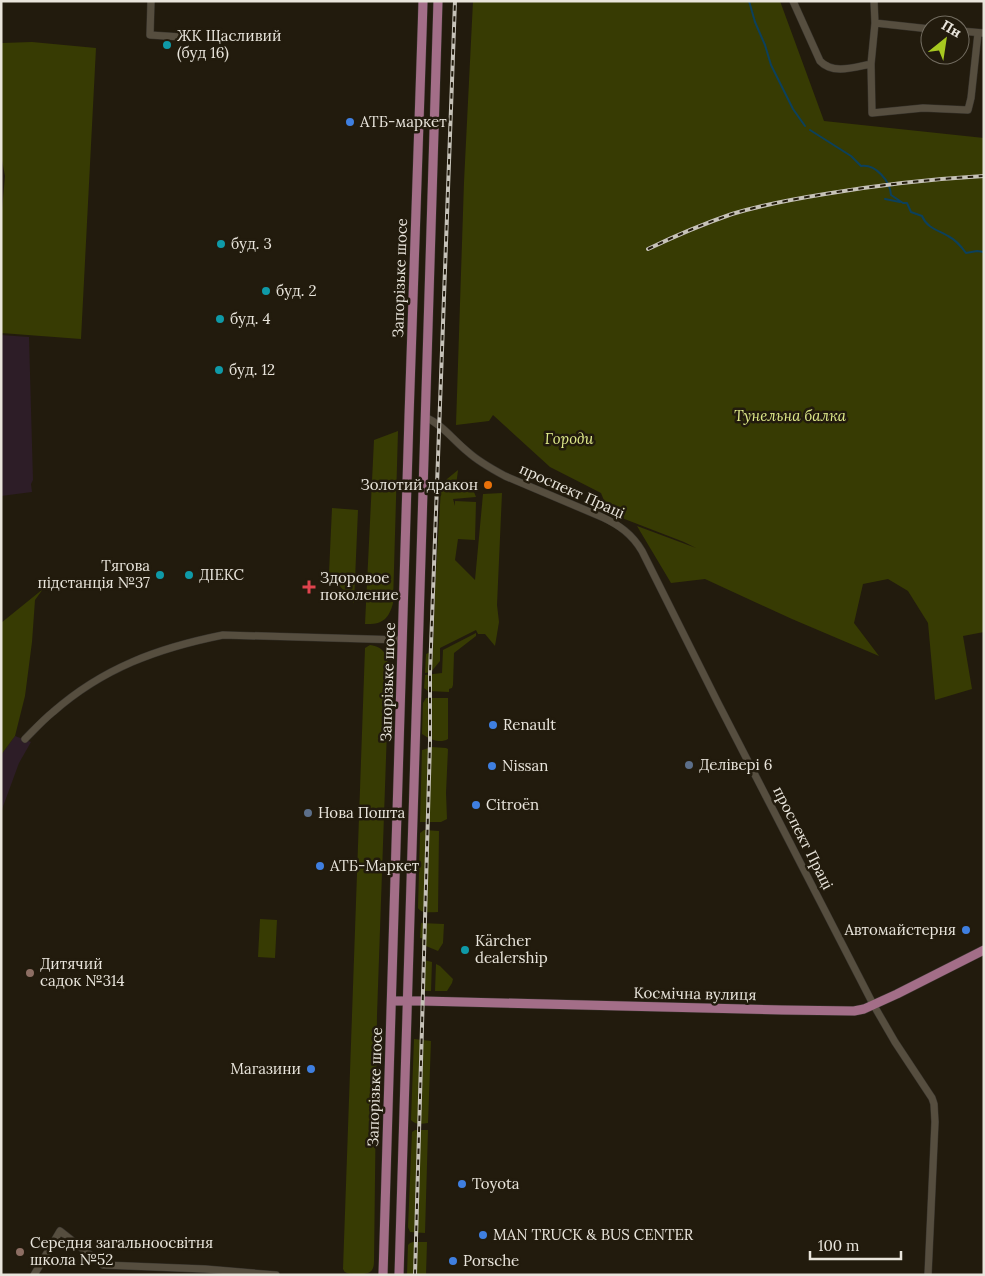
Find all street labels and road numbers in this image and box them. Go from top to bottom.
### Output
street label: Запорізьке шосе [388,218,411,338]
street label: проспект Праці [517,459,628,522]
street label: Запорізьке шосе [376,622,399,742]
street label: проспект Праці [769,783,838,893]
street label: Космічна вулиця [633,983,757,1004]
street label: Запорізьке шосе [363,1027,386,1147]

